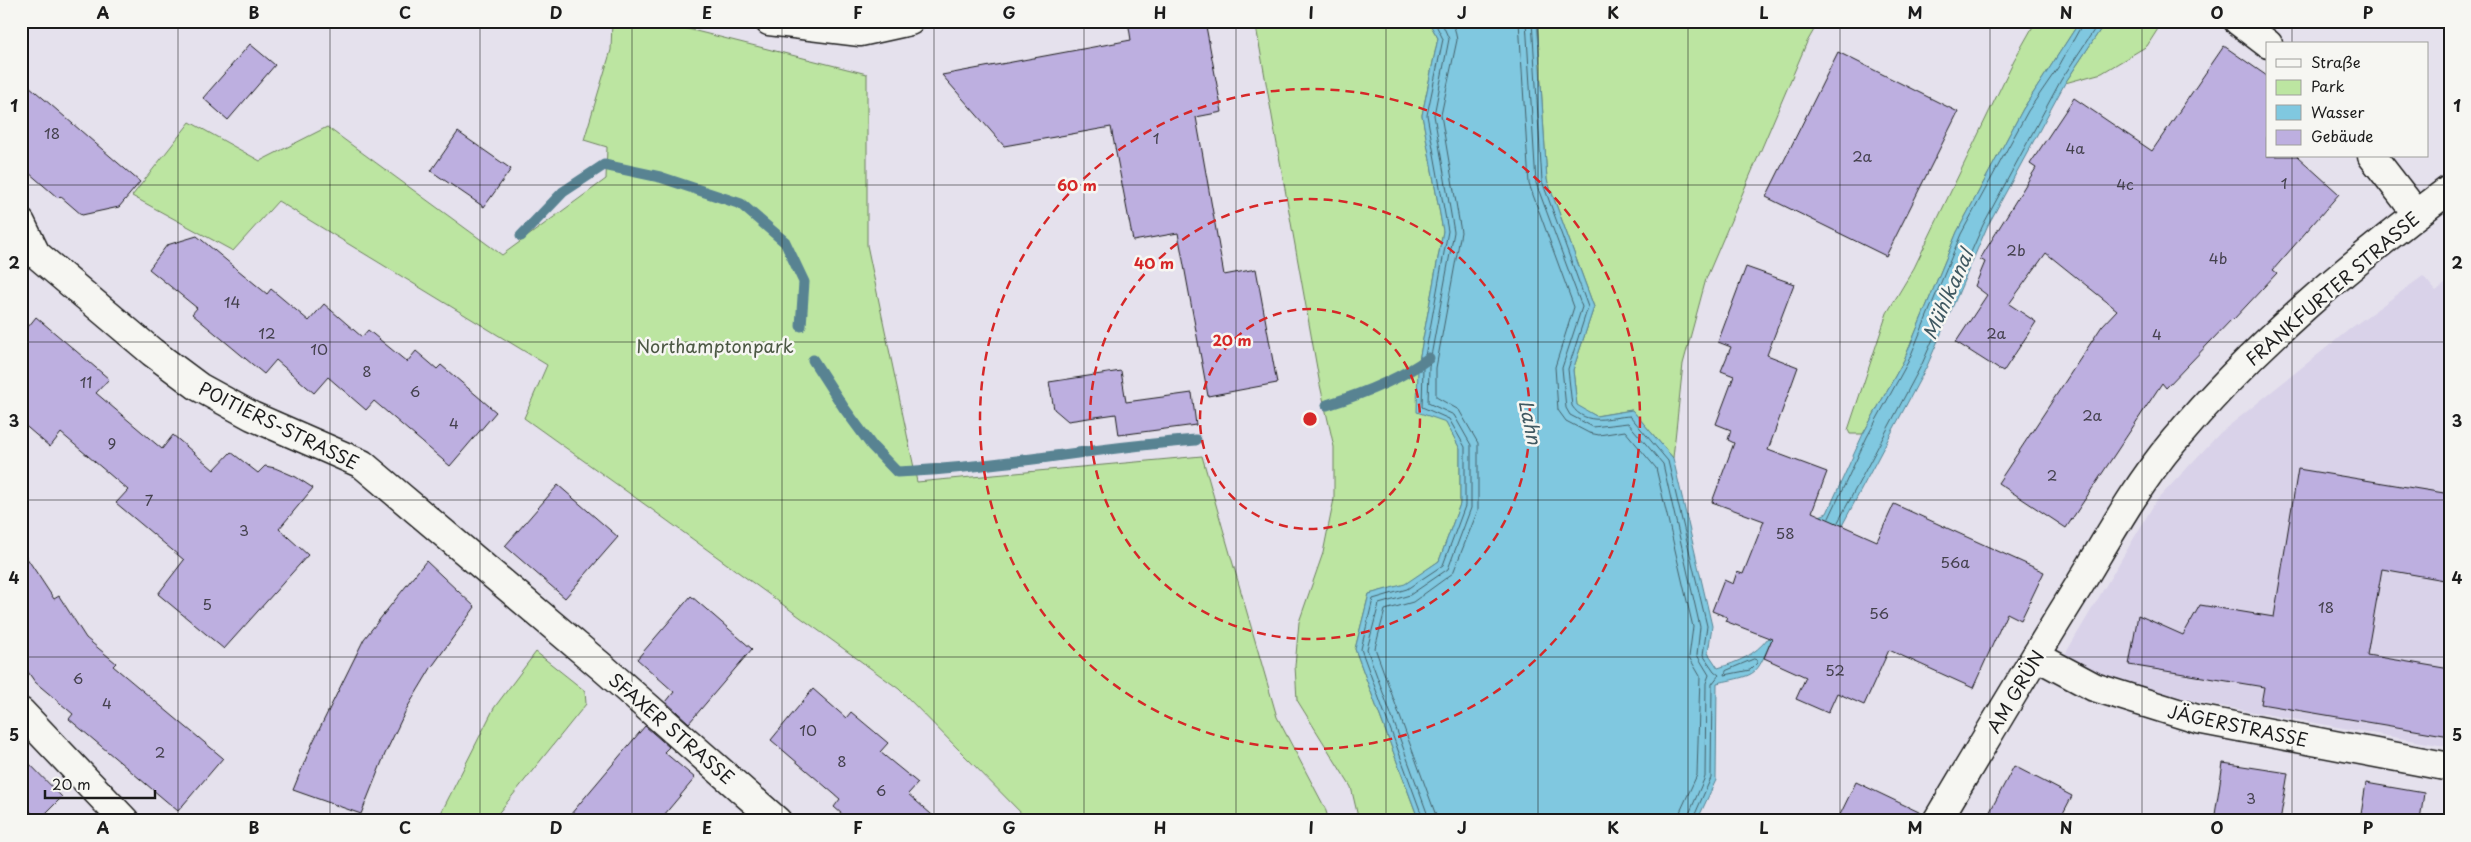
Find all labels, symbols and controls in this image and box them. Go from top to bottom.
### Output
text: A [97,0,110,24]
text: B [249,0,260,24]
text: C [399,0,411,24]
text: D [550,0,562,24]
text: E [702,0,712,24]
text: F [853,0,863,24]
text: G [1002,0,1016,24]
text: H [1154,0,1166,24]
text: I [1308,0,1314,24]
text: J [1457,0,1467,24]
text: K [1607,0,1619,24]
text: L [1759,0,1769,24]
text: M [1907,0,1923,24]
text: N [2060,0,2072,24]
text: O [2211,0,2224,24]
text: P [2363,0,2374,24]
legend [2266,42,2428,158]
text: Straße [2311,50,2361,73]
text: Park [2311,74,2345,97]
text: 1 [10,93,18,117]
text: 1 [2453,93,2461,117]
text: Wasser [2311,100,2364,123]
house number: 18 [44,121,60,144]
text: Gebäude [2311,124,2373,147]
house number: 1 [1153,126,1159,149]
house number: 4a [2065,136,2085,159]
house number: 2a [1852,144,1872,167]
house number: 1 [2281,171,2287,194]
house number: 4c [2116,172,2134,195]
text: 60 m [1057,173,1097,196]
street label: FRANKFURTER STRASSE [2239,205,2425,371]
house number: 2b [2006,238,2026,261]
water label: Mühlkanal [1915,242,1980,343]
house number: 4b [2209,246,2227,269]
text: 2 [8,250,20,274]
text: 2 [2451,250,2463,274]
text: 40 m [1134,251,1174,274]
house number: 14 [224,290,240,313]
house number: 12 [258,321,276,344]
house number: 2a [1986,321,2006,344]
house number: 4 [2152,322,2162,345]
text: 20 m [1213,328,1251,351]
park label: Northamptonpark [636,332,794,359]
house number: 10 [310,337,328,360]
house number: 8 [362,359,372,382]
house number: 11 [80,370,92,393]
street label: POITIERS-STRASSE [194,374,364,476]
house number: 6 [410,379,420,402]
water label: Lahn [1513,397,1550,448]
house number: 2a [2082,403,2102,426]
text: 3 [9,408,19,432]
text: 3 [2452,408,2462,432]
centre of rings [1301,410,1319,428]
house number: 4 [449,411,459,434]
house number: 9 [108,431,116,454]
house number: 2 [2047,463,2057,486]
house number: 7 [145,488,154,511]
house number: 3 [239,518,249,541]
house number: 58 [1775,521,1795,544]
house number: 56a [1940,550,1970,573]
text: 4 [9,565,20,589]
text: 4 [2452,565,2463,589]
house number: 5 [202,592,212,615]
house number: 18 [2318,595,2334,618]
house number: 56 [1869,601,1889,624]
street label: AM GRÜN [1980,644,2050,738]
house number: 52 [1825,658,1845,681]
house number: 6 [73,666,83,689]
street label: SFAXER STRASSE [603,666,741,790]
house number: 4 [102,691,112,714]
street label: JÄGERSTRASSE [2165,697,2311,753]
house number: 10 [799,718,817,741]
text: 5 [9,722,19,746]
text: 5 [2452,722,2462,746]
house number: 2 [155,740,165,763]
house number: 8 [837,749,847,772]
scale bar [45,767,155,799]
text: 20 m [52,772,91,795]
house number: 6 [876,778,886,801]
house number: 3 [2246,786,2256,809]
text: A [97,815,110,839]
text: B [249,815,260,839]
text: C [399,815,411,839]
text: D [550,815,562,839]
text: E [702,815,712,839]
text: F [853,815,863,839]
text: G [1002,815,1016,839]
text: H [1154,815,1166,839]
text: I [1308,815,1314,839]
text: J [1457,815,1467,839]
text: K [1607,815,1619,839]
text: L [1759,815,1769,839]
text: M [1907,815,1923,839]
text: N [2060,815,2072,839]
text: O [2211,815,2224,839]
text: P [2363,815,2374,839]

